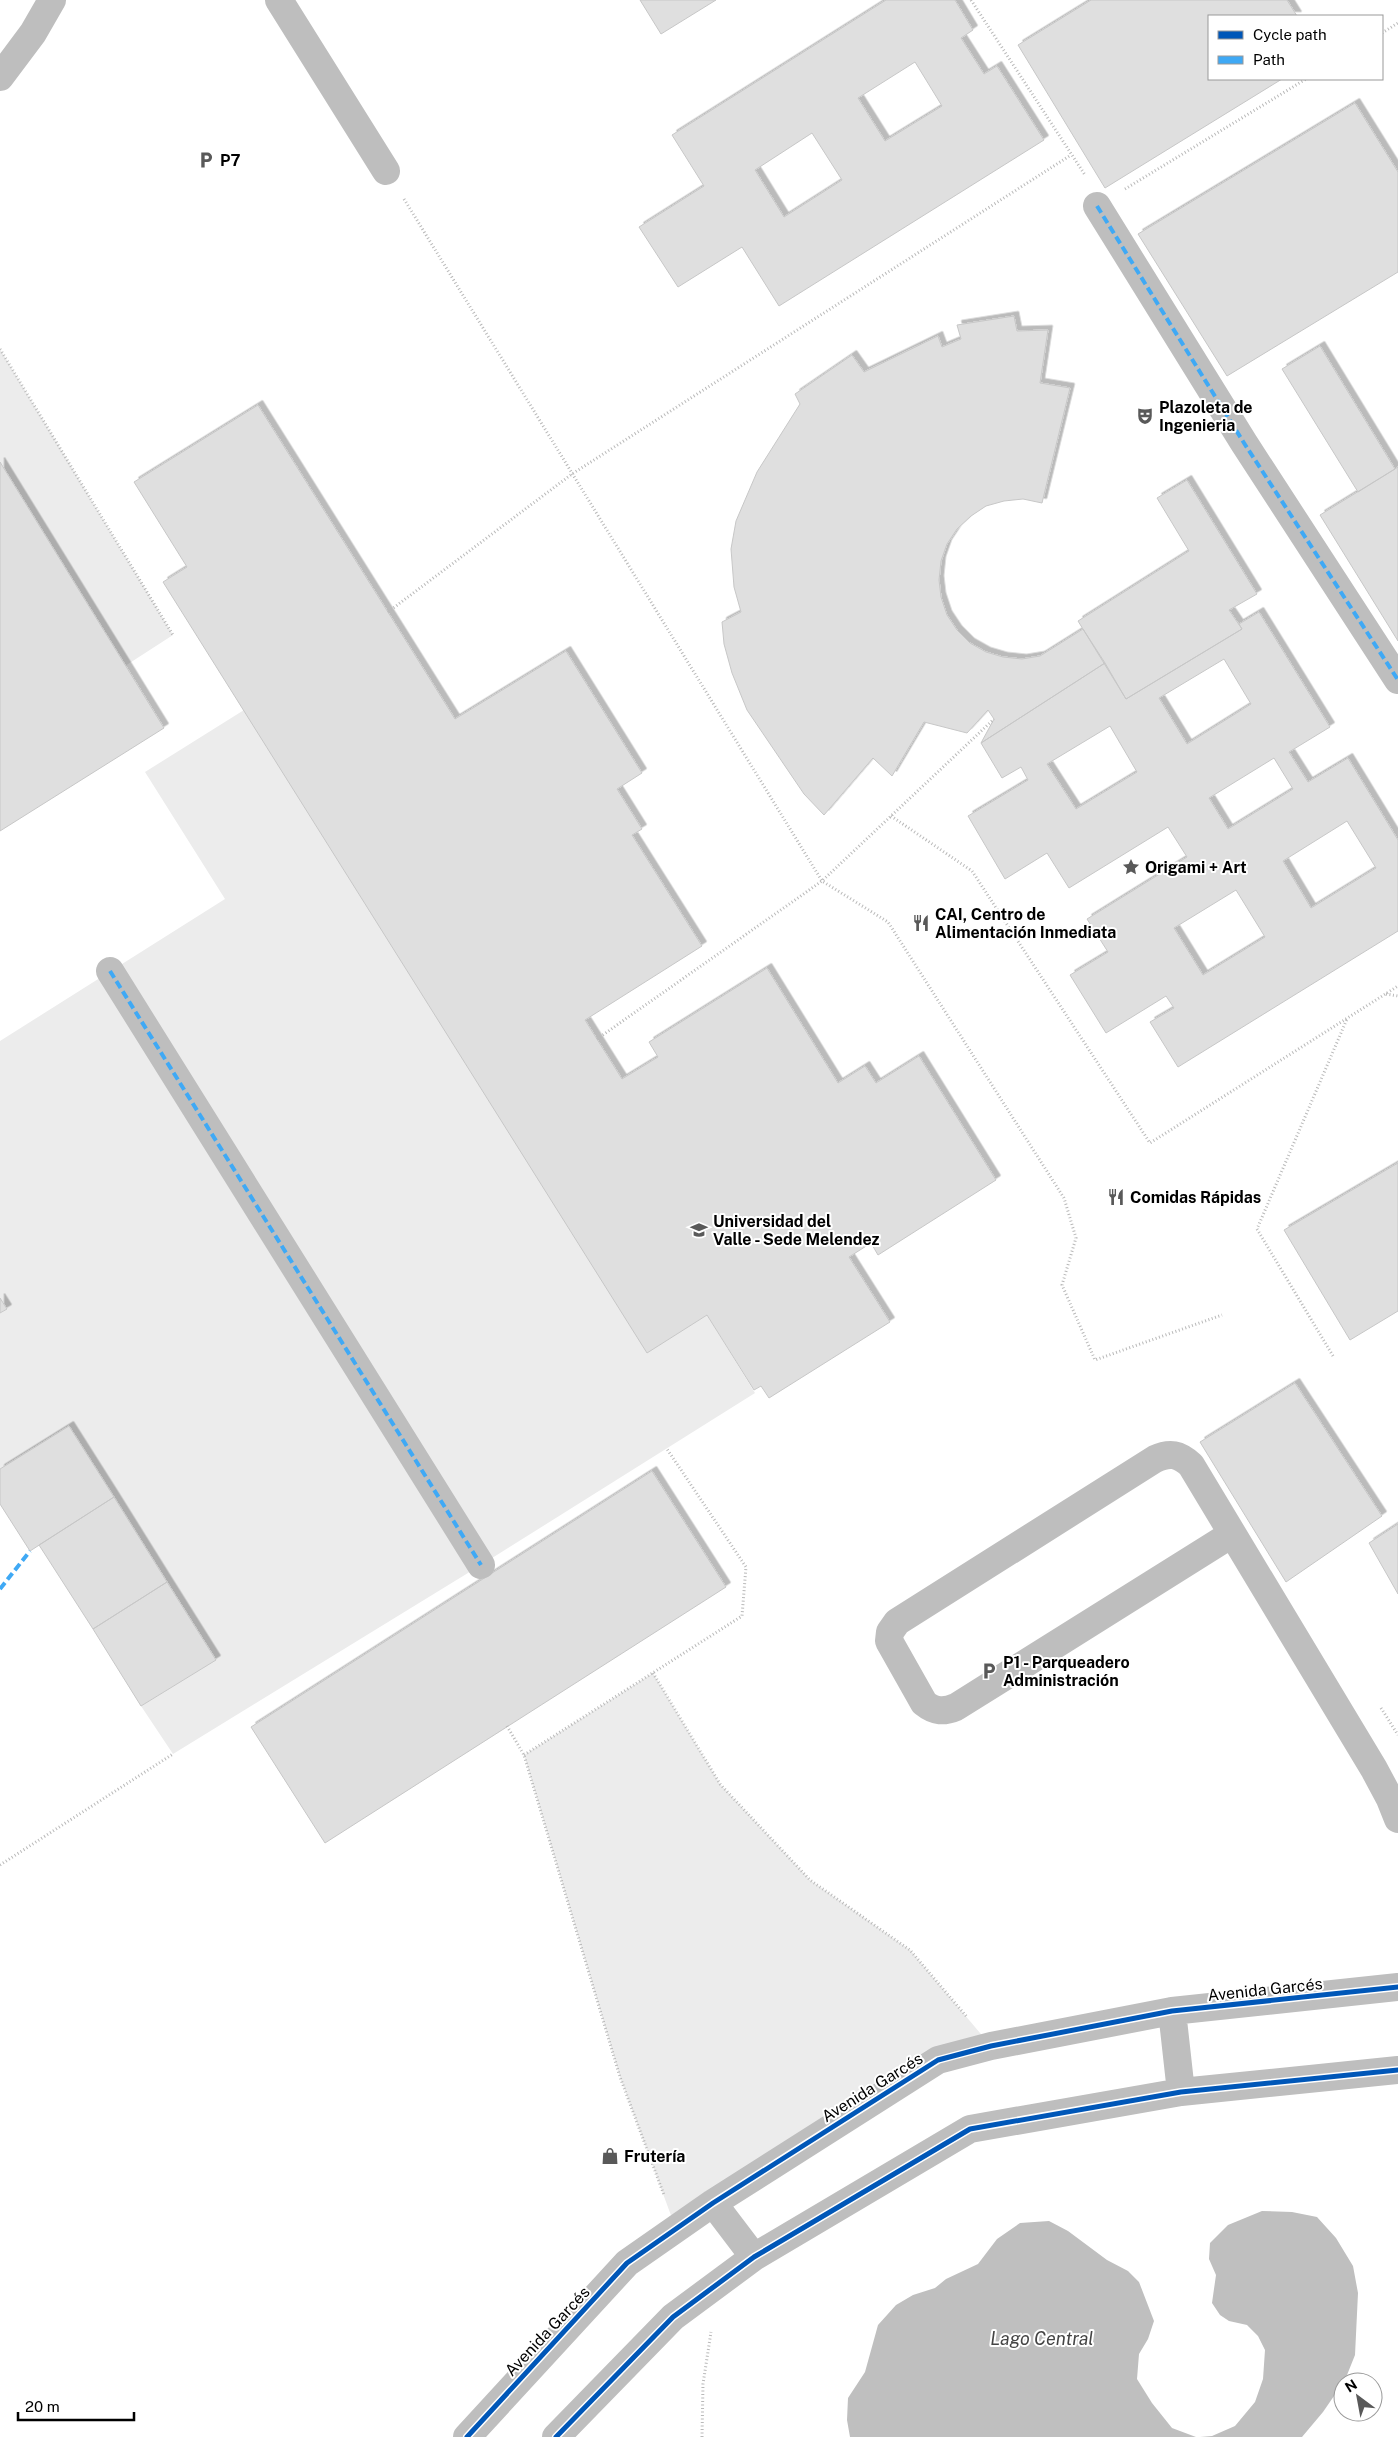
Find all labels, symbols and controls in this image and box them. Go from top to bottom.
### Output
legend [1208,15,1383,80]
text: Cycle path [1253,26,1327,43]
text: Path [1253,51,1285,68]
parking icon: P7 [196,150,216,170]
place label: P7 [220,151,240,170]
place label: Plazoleta de Ingenieria [1159,398,1253,435]
theatre icon: Plazoleta de Ingenieria [1135,406,1155,426]
place icon: Origami + Art [1121,857,1141,877]
place label: Origami + Art [1145,858,1247,877]
place label: CAI, Centro de Alimentación Inmediata [935,905,1116,942]
restaurant icon: CAI, Centro de Alimentación Inmediata [911,913,931,933]
restaurant icon: Comidas Rápidas [1106,1187,1126,1207]
place label: Comidas Rápidas [1130,1188,1261,1207]
place label: Universidad del Valle - Sede Melendez [713,1212,880,1249]
school or university icon: Universidad del Valle - Sede Melendez [689,1220,709,1240]
place label: P1 - Parqueadero Administración [1003,1653,1130,1690]
parking icon: P1 - Parqueadero Administración [979,1661,999,1681]
street label: Avenida Garcés [1207,1974,1323,2005]
street label: Avenida Garcés [818,2049,926,2126]
shop icon: Frutería [600,2146,620,2166]
place label: Frutería [624,2147,685,2166]
street label: Avenida Garcés [501,2283,594,2380]
water label: Lago Central [990,2328,1094,2349]
north arrow [1333,2372,1383,2422]
text: N [1342,2376,1360,2396]
scale bar [18,2390,134,2422]
text: 20 m [25,2398,60,2415]

